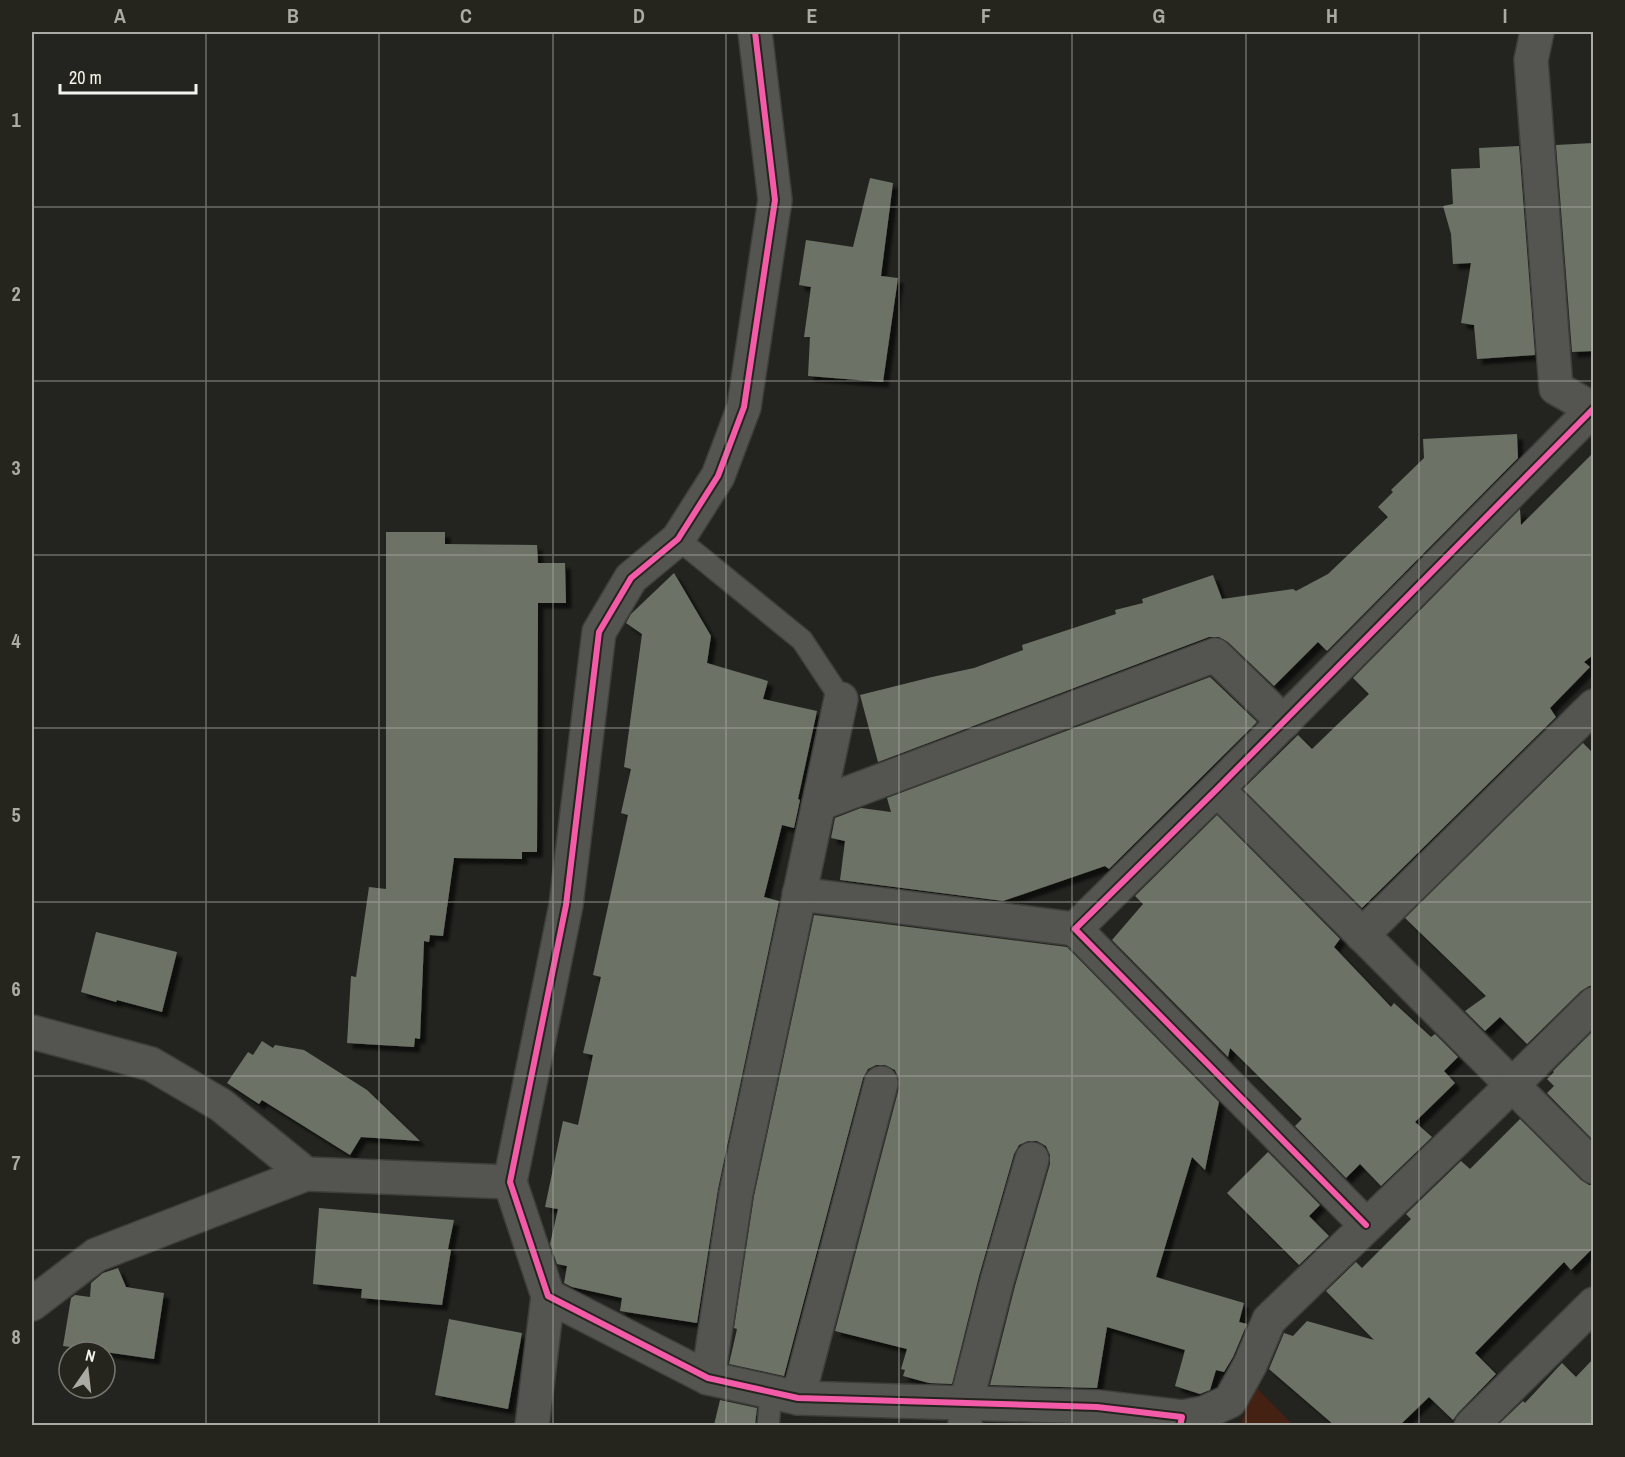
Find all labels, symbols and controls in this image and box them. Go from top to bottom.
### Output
text: A [114,2,126,29]
text: B [287,2,299,29]
text: C [460,2,472,29]
text: D [633,2,645,29]
text: E [807,2,818,29]
text: F [981,2,991,29]
text: G [1153,2,1165,29]
text: H [1326,2,1338,29]
text: I [1503,2,1507,29]
scale bar [60,57,196,95]
text: 20 m [69,65,102,90]
text: 1 [11,106,21,133]
text: 2 [11,280,21,307]
text: 3 [11,454,21,481]
text: 4 [11,627,21,654]
text: 5 [11,801,21,828]
text: 6 [11,975,21,1002]
text: 7 [11,1149,21,1176]
text: 8 [11,1323,21,1350]
north arrow [57,1340,117,1400]
text: N [83,1344,98,1367]

